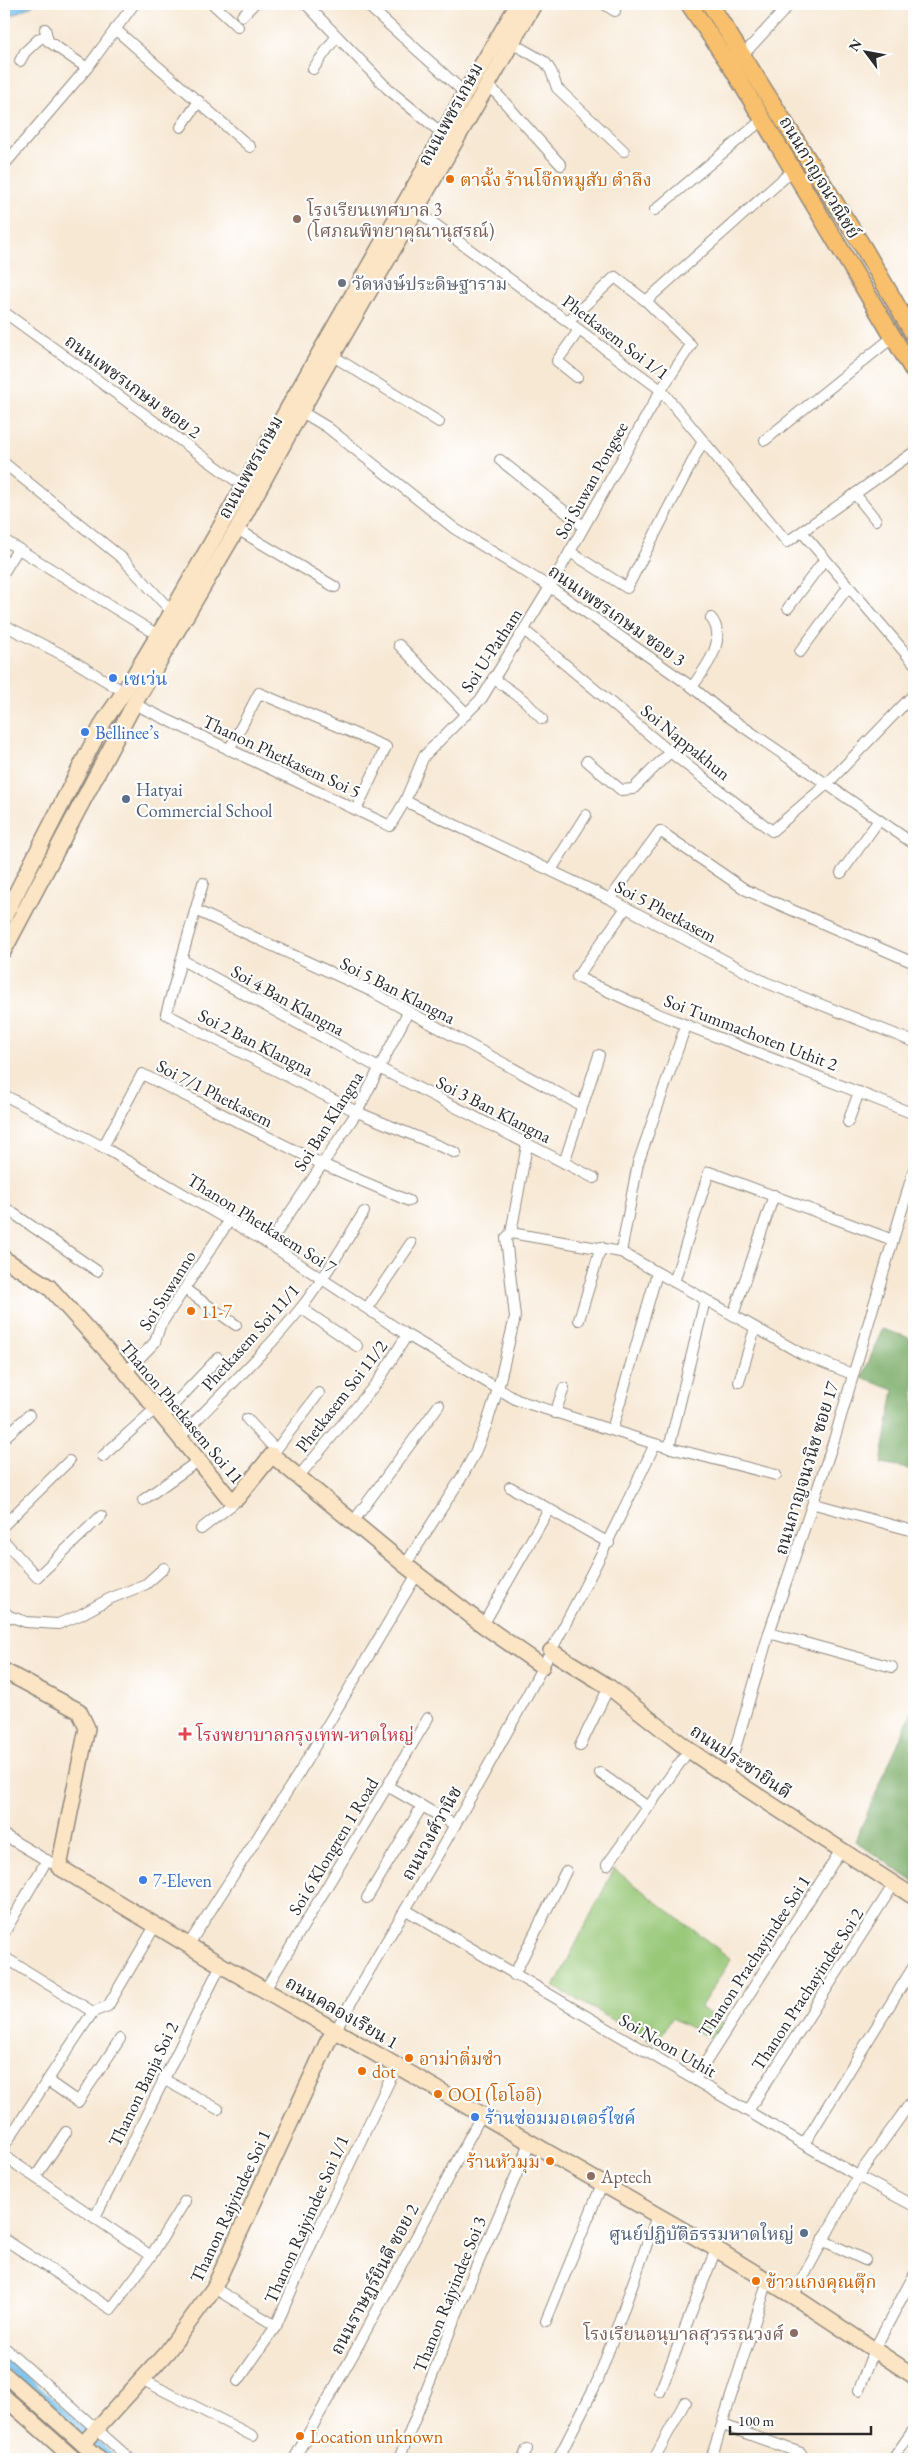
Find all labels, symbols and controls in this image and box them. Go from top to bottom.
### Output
north arrow [840,28,890,78]
text: N [844,35,866,55]
street label: ถนนเพชรเกษม [412,58,488,170]
street label: ถนนกาญจนวณิชย์ [774,112,866,242]
place label: ตาฉั้ง ร้านโจ๊กหมูสับ ตำลึง [460,166,652,191]
marker: ตาฉั้ง ร้านโจ๊กหมูสับ ตำลึง [444,173,456,185]
place label: โรงเรียนเทศบาล 3 (โศภณพิทยาคุณานุสรณ์) [306,197,495,243]
marker: โรงเรียนเทศบาล 3 (โศภณพิทยาคุณานุสรณ์) [291,213,303,225]
place label: วัดหงษ์ประดิษฐาราม [352,272,507,295]
marker: วัดหงษ์ประดิษฐาราม [336,277,348,289]
street label: Phetkasem Soi 1/1 [558,289,674,385]
street label: ถนนเพชรเกษม ซอย 2 [60,329,206,443]
street label: ถนนเพชรเกษม [212,411,288,523]
street label: Soi Suwan Pongsee [549,417,633,543]
street label: ถนนเพชรเกษม ซอย 3 [544,559,690,671]
street label: Soi U-Patham [455,604,527,696]
place label: เซเว่น [123,667,168,690]
marker: เซเว่น [107,672,119,684]
street label: Soi Nappakhun [636,699,736,786]
street label: Thanon Phetkasem Soi 5 [199,709,365,803]
place label: Bellinee’s [95,721,159,744]
marker: Bellinee’s [79,726,91,738]
place label: Hatyai Commercial School [136,778,272,822]
marker: Hatyai Commercial School [120,793,132,805]
street label: Soi 5 Phetkasem [611,875,721,947]
street label: Soi 5 Ban Klangna [337,951,460,1029]
street label: Soi 4 Ban Klangna [227,959,349,1041]
street label: Soi Tummachoten Uthit 2 [661,988,841,1076]
street label: Soi 2 Ban Klangna [195,1003,318,1081]
street label: Soi 7/1 Phetkasem [153,1054,277,1132]
street label: Soi Ban Klangna [288,1066,368,1175]
street label: Soi 3 Ban Klangna [433,1070,556,1148]
street label: Thanon Phetkasem Soi 7 [183,1168,341,1278]
street label: Soi Suwanno [133,1246,201,1334]
street label: Phetkasem Soi 11/1 [196,1279,304,1395]
place label: 11-7 [201,1300,232,1323]
marker: 11-7 [185,1305,197,1317]
street label: Thanon Phetkasem Soi 11 [115,1335,249,1489]
street label: Phetkasem Soi 11/2 [290,1335,392,1457]
street label: ถนนกาญจนวนิช ซอย 17 [769,1378,843,1557]
street label: ถนนประชายินดี [686,1719,796,1803]
place label: โรงพยาบาลกรุงเทพ-หาดใหญ่ [195,1722,414,1747]
marker: โรงพยาบาลกรุงเทพ-หาดใหญ่ [178,1727,192,1741]
street label: Soi 6 Klongren 1 Road [283,1772,384,1919]
street label: ถนนวงศ์วานิช [396,1782,466,1884]
place label: 7-Eleven [153,1869,213,1892]
street label: Thanon Prachayindee Soi 1 [693,1870,815,2042]
marker: 7-Eleven [137,1874,149,1886]
street label: Thanon Prachayindee Soi 2 [746,1903,868,2075]
street label: ถนนคลองเรียน 1 [282,1970,402,2054]
street label: Soi Noon Uthit [615,2008,721,2082]
street label: Thanon Banja Soi 2 [103,2017,183,2150]
place label: อาม่าติ่มซำ [419,2045,502,2070]
marker: อาม่าติ่มซำ [403,2052,415,2064]
place label: dot [372,2060,396,2083]
marker: dot [356,2065,368,2077]
place label: OOI (โอโออิ) [448,2082,542,2106]
marker: OOI (โอโออิ) [432,2088,444,2100]
place label: ร้านซ่อมมอเตอร์ไซค์ [485,2106,636,2129]
marker: ร้านซ่อมมอเตอร์ไซค์ [469,2111,481,2123]
street label: Thanon Rajyindee Soi 1 [184,2126,276,2286]
street label: Thanon Rajyindee Soi 1/1 [258,2131,354,2307]
place label: ร้านหัวมุม [466,2150,540,2174]
marker: ร้านหัวมุม [544,2155,556,2167]
place label: Aptech [600,2165,652,2188]
marker: Aptech [585,2170,597,2182]
street label: ถนนราษฏร์ยินดี ซอย 2 [324,2199,424,2358]
street label: Thanon Rajyindee Soi 3 [407,2213,491,2375]
place label: ศูนย์ปฏิบัติธรรมหาดใหญ่ [609,2222,794,2245]
marker: ศูนย์ปฏิบัติธรรมหาดใหญ่ [798,2227,810,2239]
place label: ข้าวแกงคุณตุ๊ก [766,2270,876,2294]
marker: ข้าวแกงคุณตุ๊ก [750,2275,762,2287]
place label: โรงเรียนอนุบาลสุวรรณวงศ์ [582,2321,784,2346]
marker: โรงเรียนอนุบาลสุวรรณวงศ์ [788,2327,800,2339]
scale bar [730,2403,872,2435]
text: 100 m [738,2411,775,2430]
place label: Location unknown [310,2425,444,2448]
marker: Location unknown [294,2430,306,2442]

